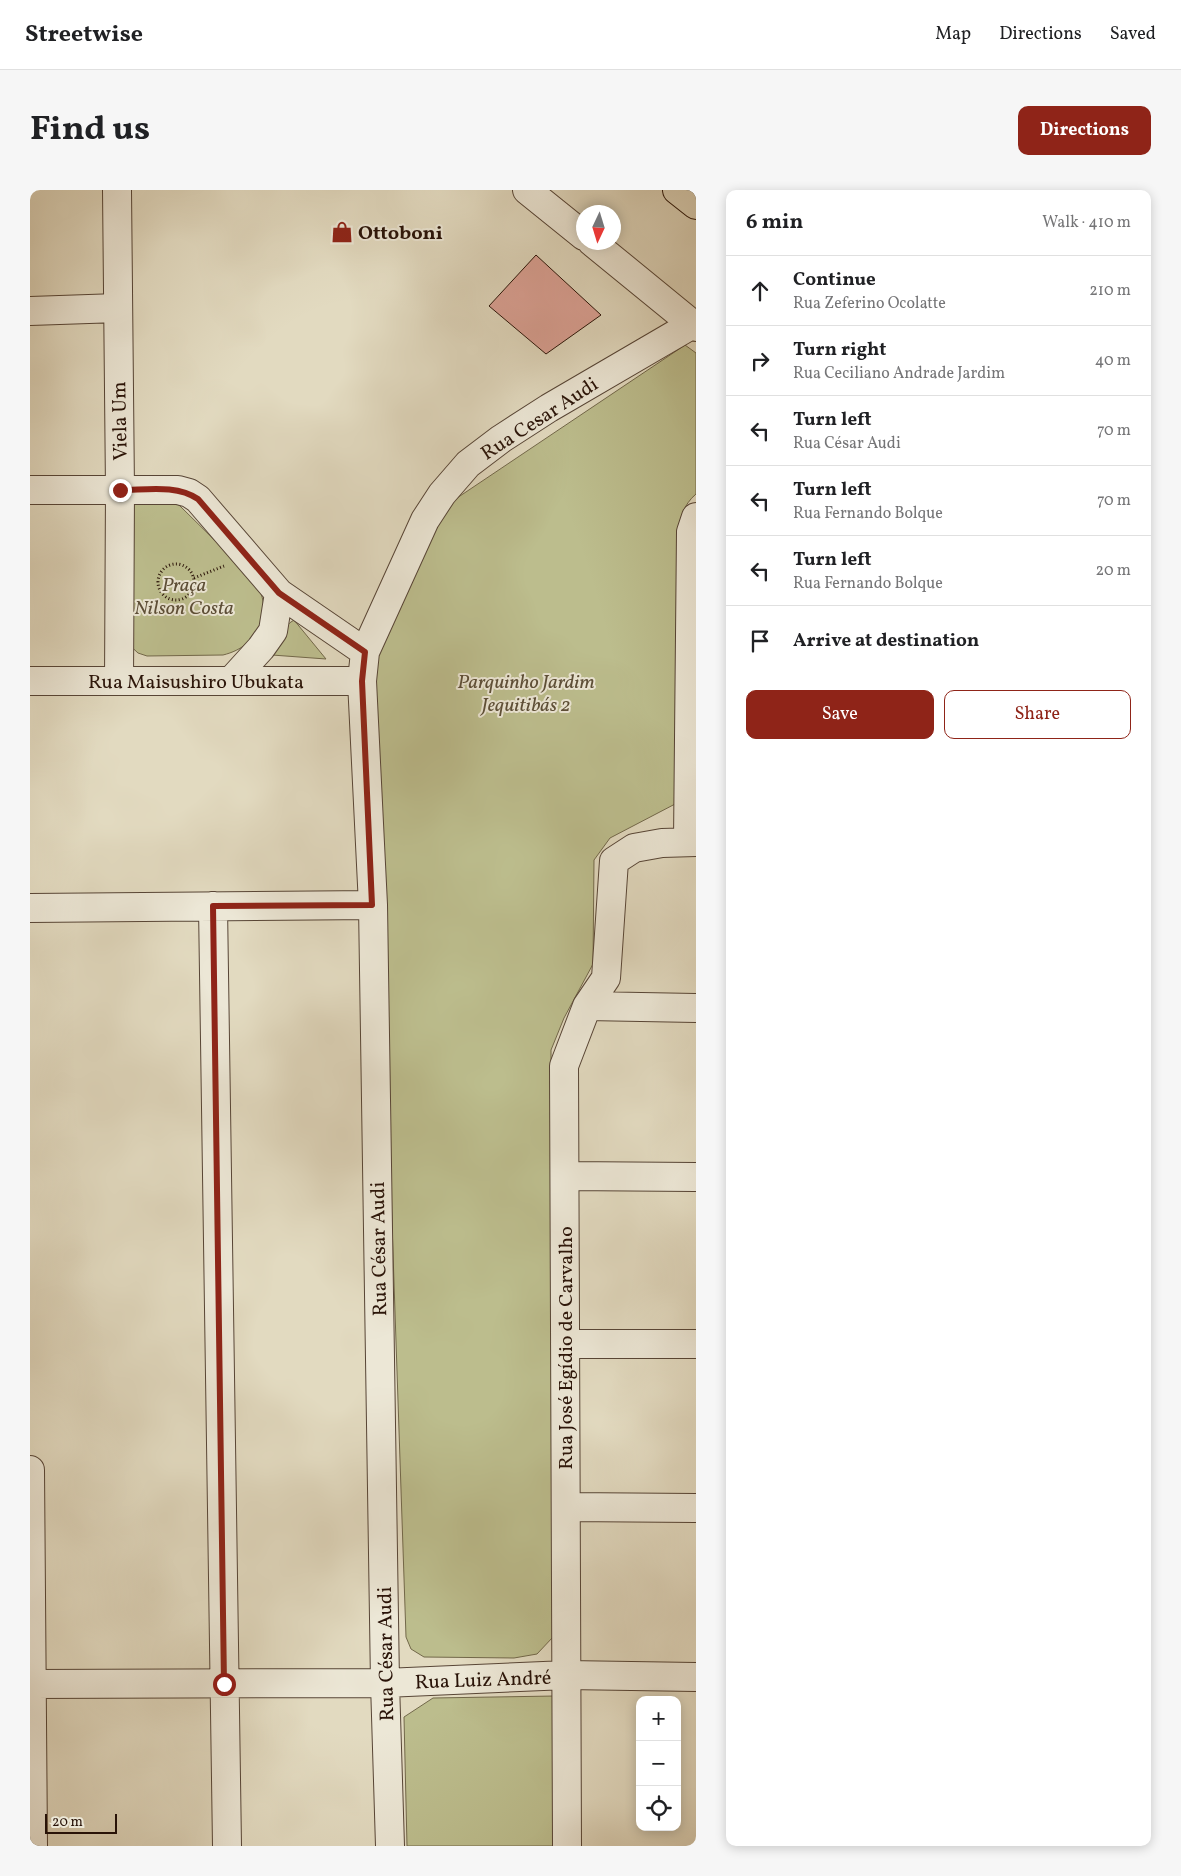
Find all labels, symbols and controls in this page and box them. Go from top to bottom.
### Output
text: Streetwise [25,18,143,52]
text: Map [935,22,971,47]
text: Directions [999,22,1082,47]
text: Saved [1110,22,1156,47]
text: Find us [30,106,150,154]
button: Directions [1018,106,1151,155]
north arrow [576,205,621,250]
text: 6 min [746,208,803,237]
text: Walk · 410 m [1042,212,1131,234]
shop icon: Ottoboni [329,219,355,245]
place label: Ottoboni [358,220,443,248]
text: Continue [793,267,876,293]
icon: ahead [746,277,774,305]
text: 210 m [1089,280,1131,302]
text: Rua Zeferino Ocolatte [793,293,946,315]
text: Turn right [793,337,886,363]
icon: right [746,347,774,375]
text: 40 m [1095,350,1131,372]
text: Rua Ceciliano Andrade Jardim [793,363,1005,385]
street label: Rua Cesar Audi [476,371,604,468]
street label: Viela Um [106,381,136,461]
text: Turn left [793,407,872,433]
icon: left [746,417,774,445]
text: 70 m [1097,420,1131,442]
text: Rua César Audi [793,433,901,455]
text: Turn left [793,477,872,503]
route end [109,479,132,502]
icon: left [746,487,774,515]
text: 70 m [1097,490,1131,512]
text: Rua Fernando Bolque [793,503,943,525]
text: Turn left [793,547,872,573]
icon: left [746,557,774,585]
text: 20 m [1096,560,1131,582]
park label: Praça Nilson Costa [134,572,234,623]
text: Rua Fernando Bolque [793,573,943,595]
icon: arrive [746,627,774,655]
text: Arrive at destination [793,628,979,654]
street label: Rua Maisushiro Ubukata [88,669,304,697]
park label: Parquinho Jardim Jequitibás 2 [457,669,595,720]
button: Save [746,690,934,739]
button: Share [944,690,1131,739]
street label: Rua César Audi [365,1181,395,1317]
street label: Rua José Egídio de Carvalho [553,1226,581,1470]
street label: Rua César Audi [372,1586,402,1722]
street label: Rua Luiz André [414,1665,552,1697]
route start [213,1673,236,1696]
map controls [636,1696,681,1831]
button: + [636,1696,681,1741]
button: − [636,1741,681,1786]
button: locate [636,1786,681,1831]
scale bar [45,1811,118,1834]
text: 20 m [52,1813,83,1832]

